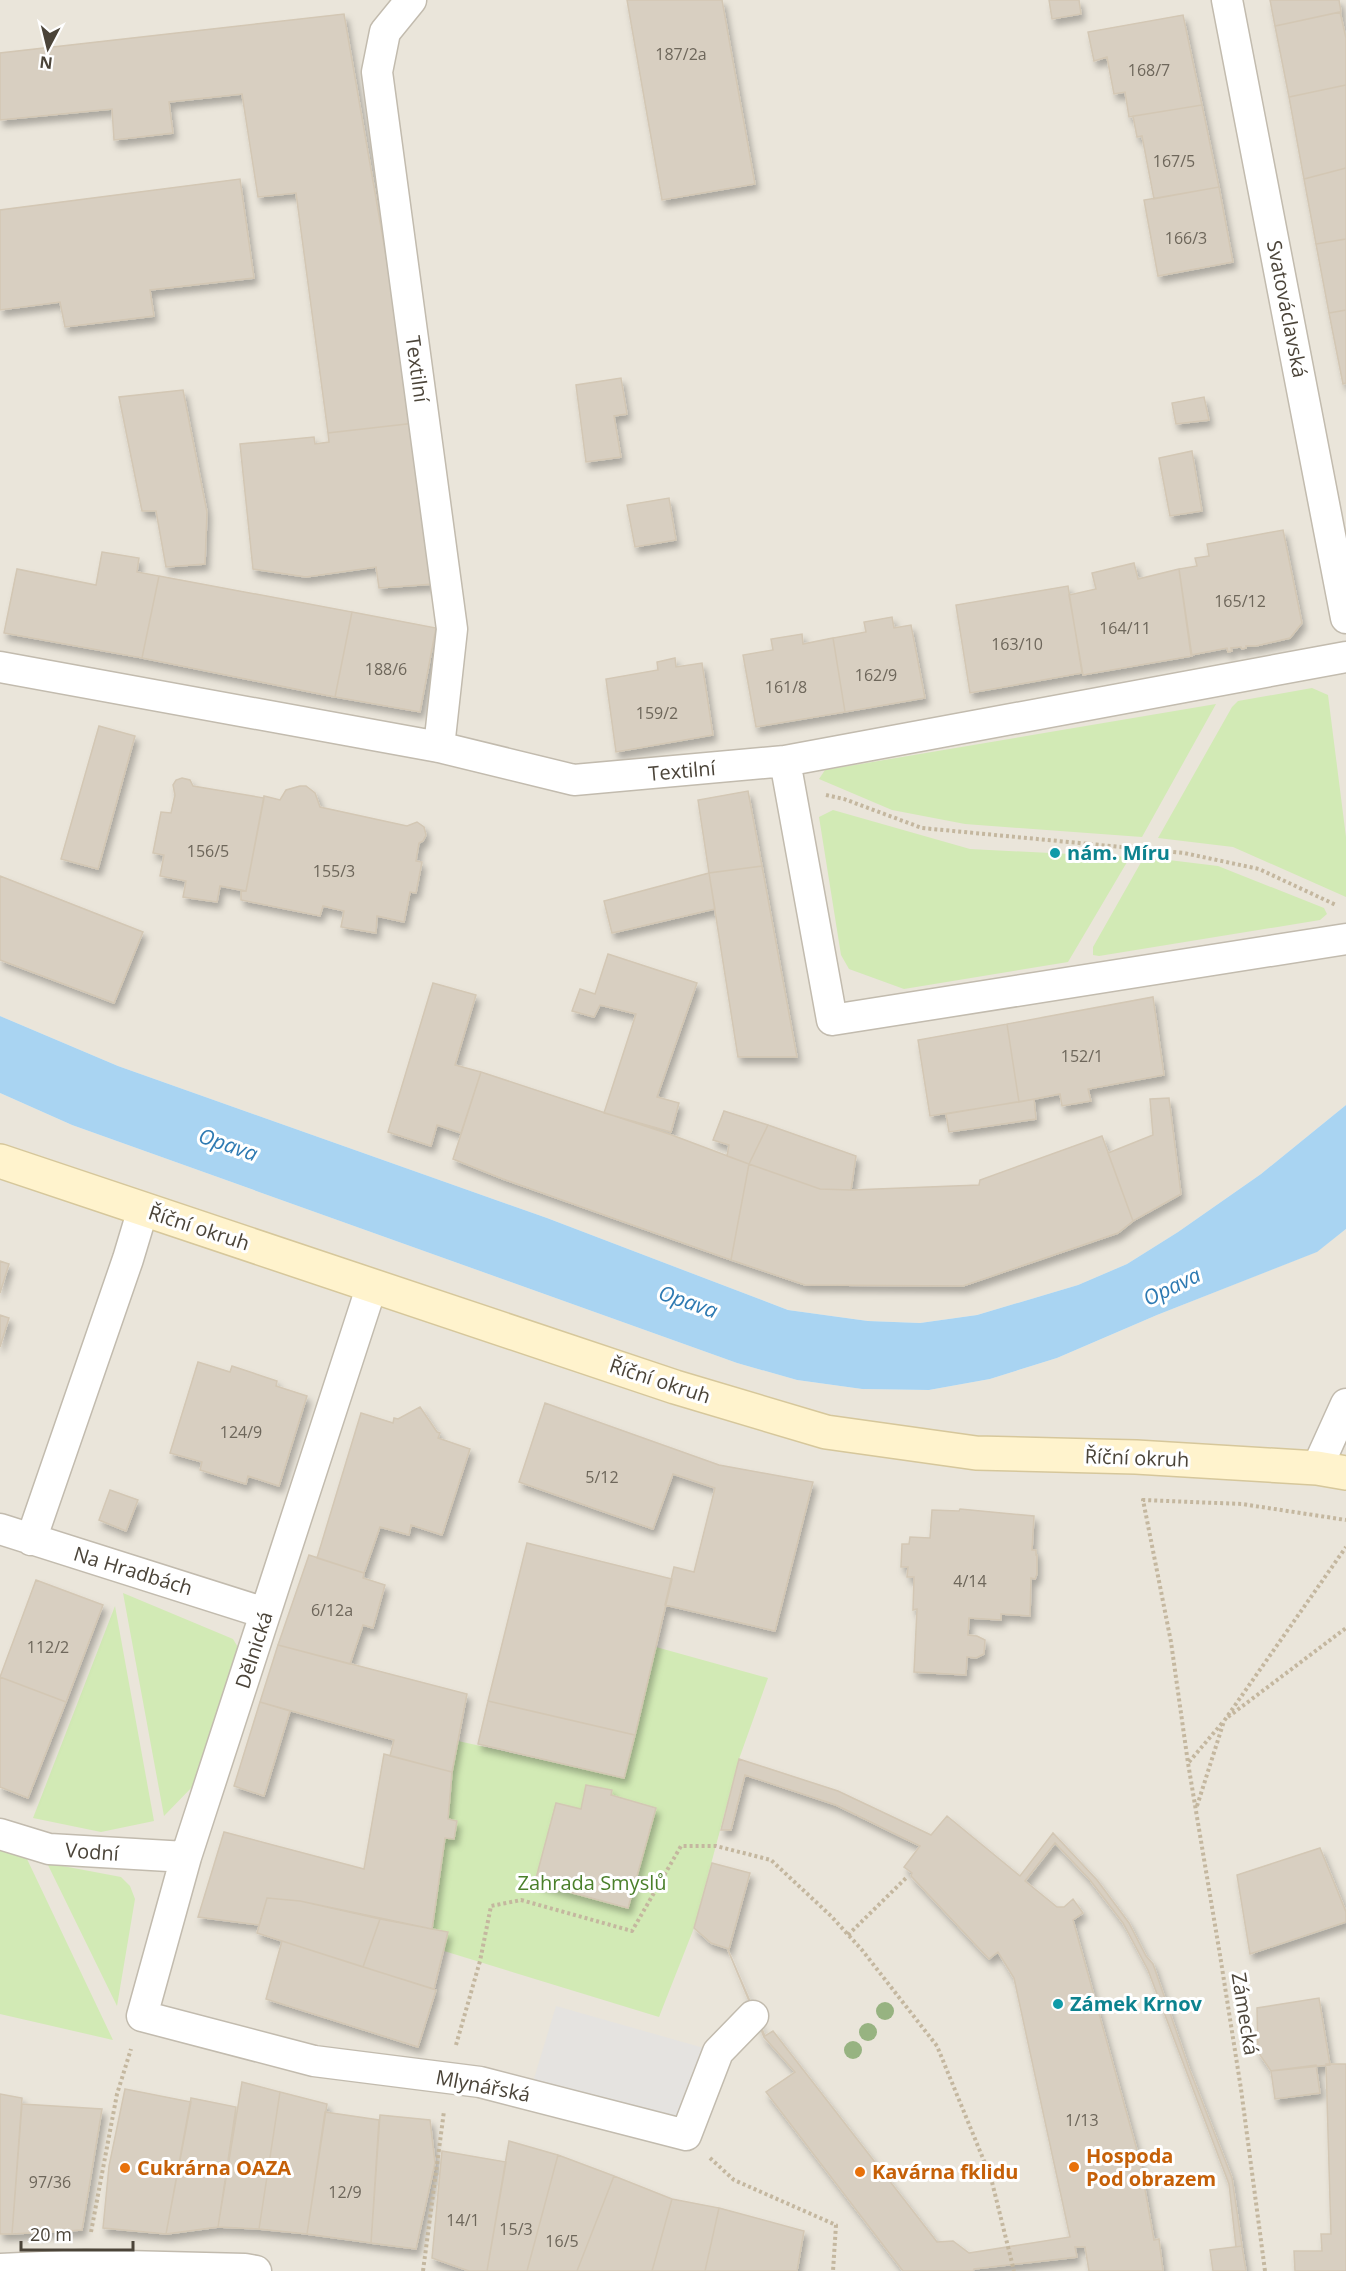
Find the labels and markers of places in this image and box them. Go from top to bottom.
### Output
place label: nám. Míru [1067,839,1170,866]
marker: nám. Míru [1048,846,1062,860]
place label: Zámek Krnov [1070,1990,1203,2017]
marker: Zámek Krnov [1051,1997,1065,2011]
place label: Hospoda Pod obrazem [1086,2142,1216,2192]
place label: Cukrárna OAZA [137,2154,291,2181]
place label: Kavárna fklidu [872,2158,1018,2185]
marker: Hospoda Pod obrazem [1067,2160,1081,2174]
marker: Cukrárna OAZA [118,2161,132,2175]
marker: Kavárna fklidu [853,2165,867,2179]

